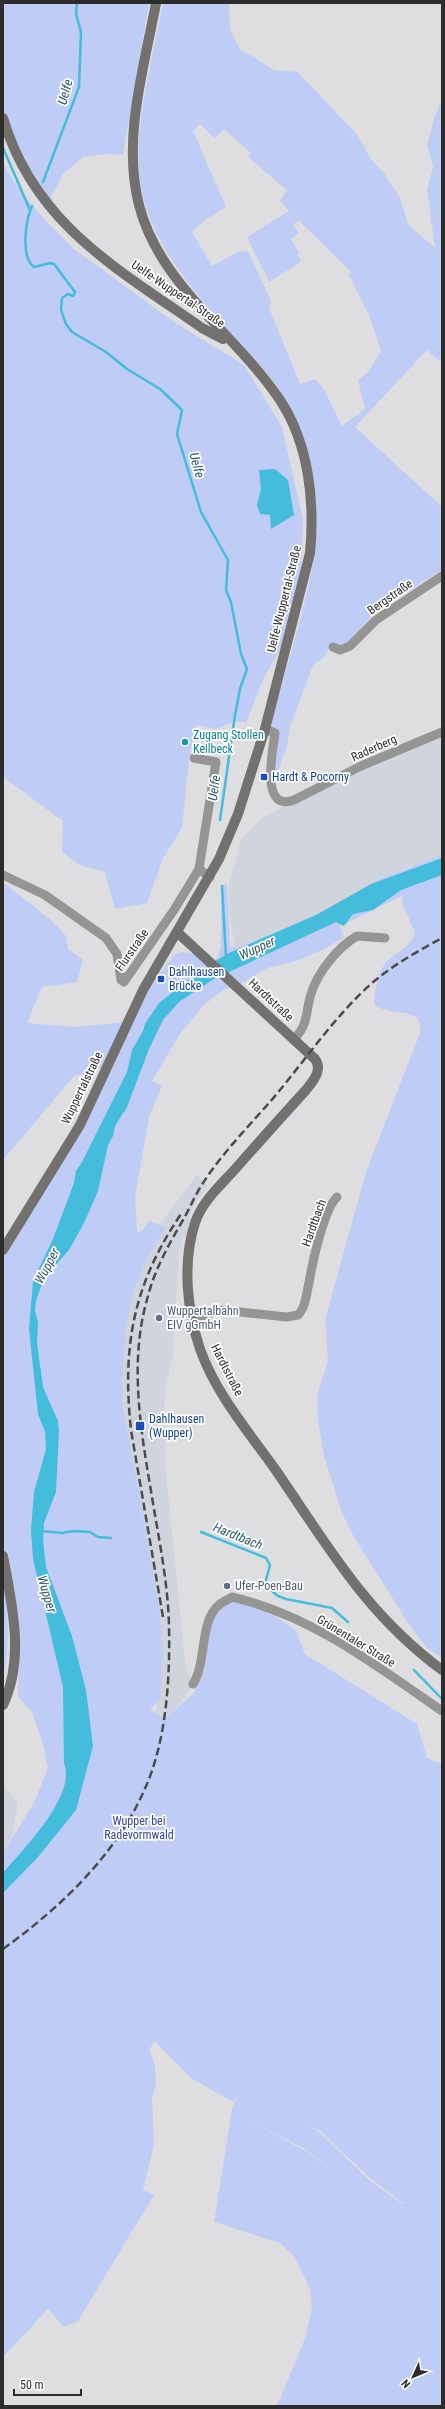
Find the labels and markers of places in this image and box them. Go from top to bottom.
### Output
place label: Zugang Stollen Keilbeck [193,728,264,756]
marker: Zugang Stollen Keilbeck [180,737,190,747]
place label: Hardt & Pocorny [272,770,349,784]
marker: Hardt & Pocorny [259,772,269,782]
place label: Dahlhausen Brücke [169,965,225,993]
marker: Dahlhausen Brücke [156,974,166,984]
place label: Wuppertalbahn EIV gGmbH [167,1304,239,1332]
marker: Wuppertalbahn EIV gGmbH [154,1313,164,1323]
place label: Dahlhausen (Wupper) [149,1412,205,1440]
marker: Dahlhausen (Wupper) [134,1420,146,1432]
place label: Ufer-Poen-Bau [235,1579,303,1593]
marker: Ufer-Poen-Bau [222,1581,232,1591]

